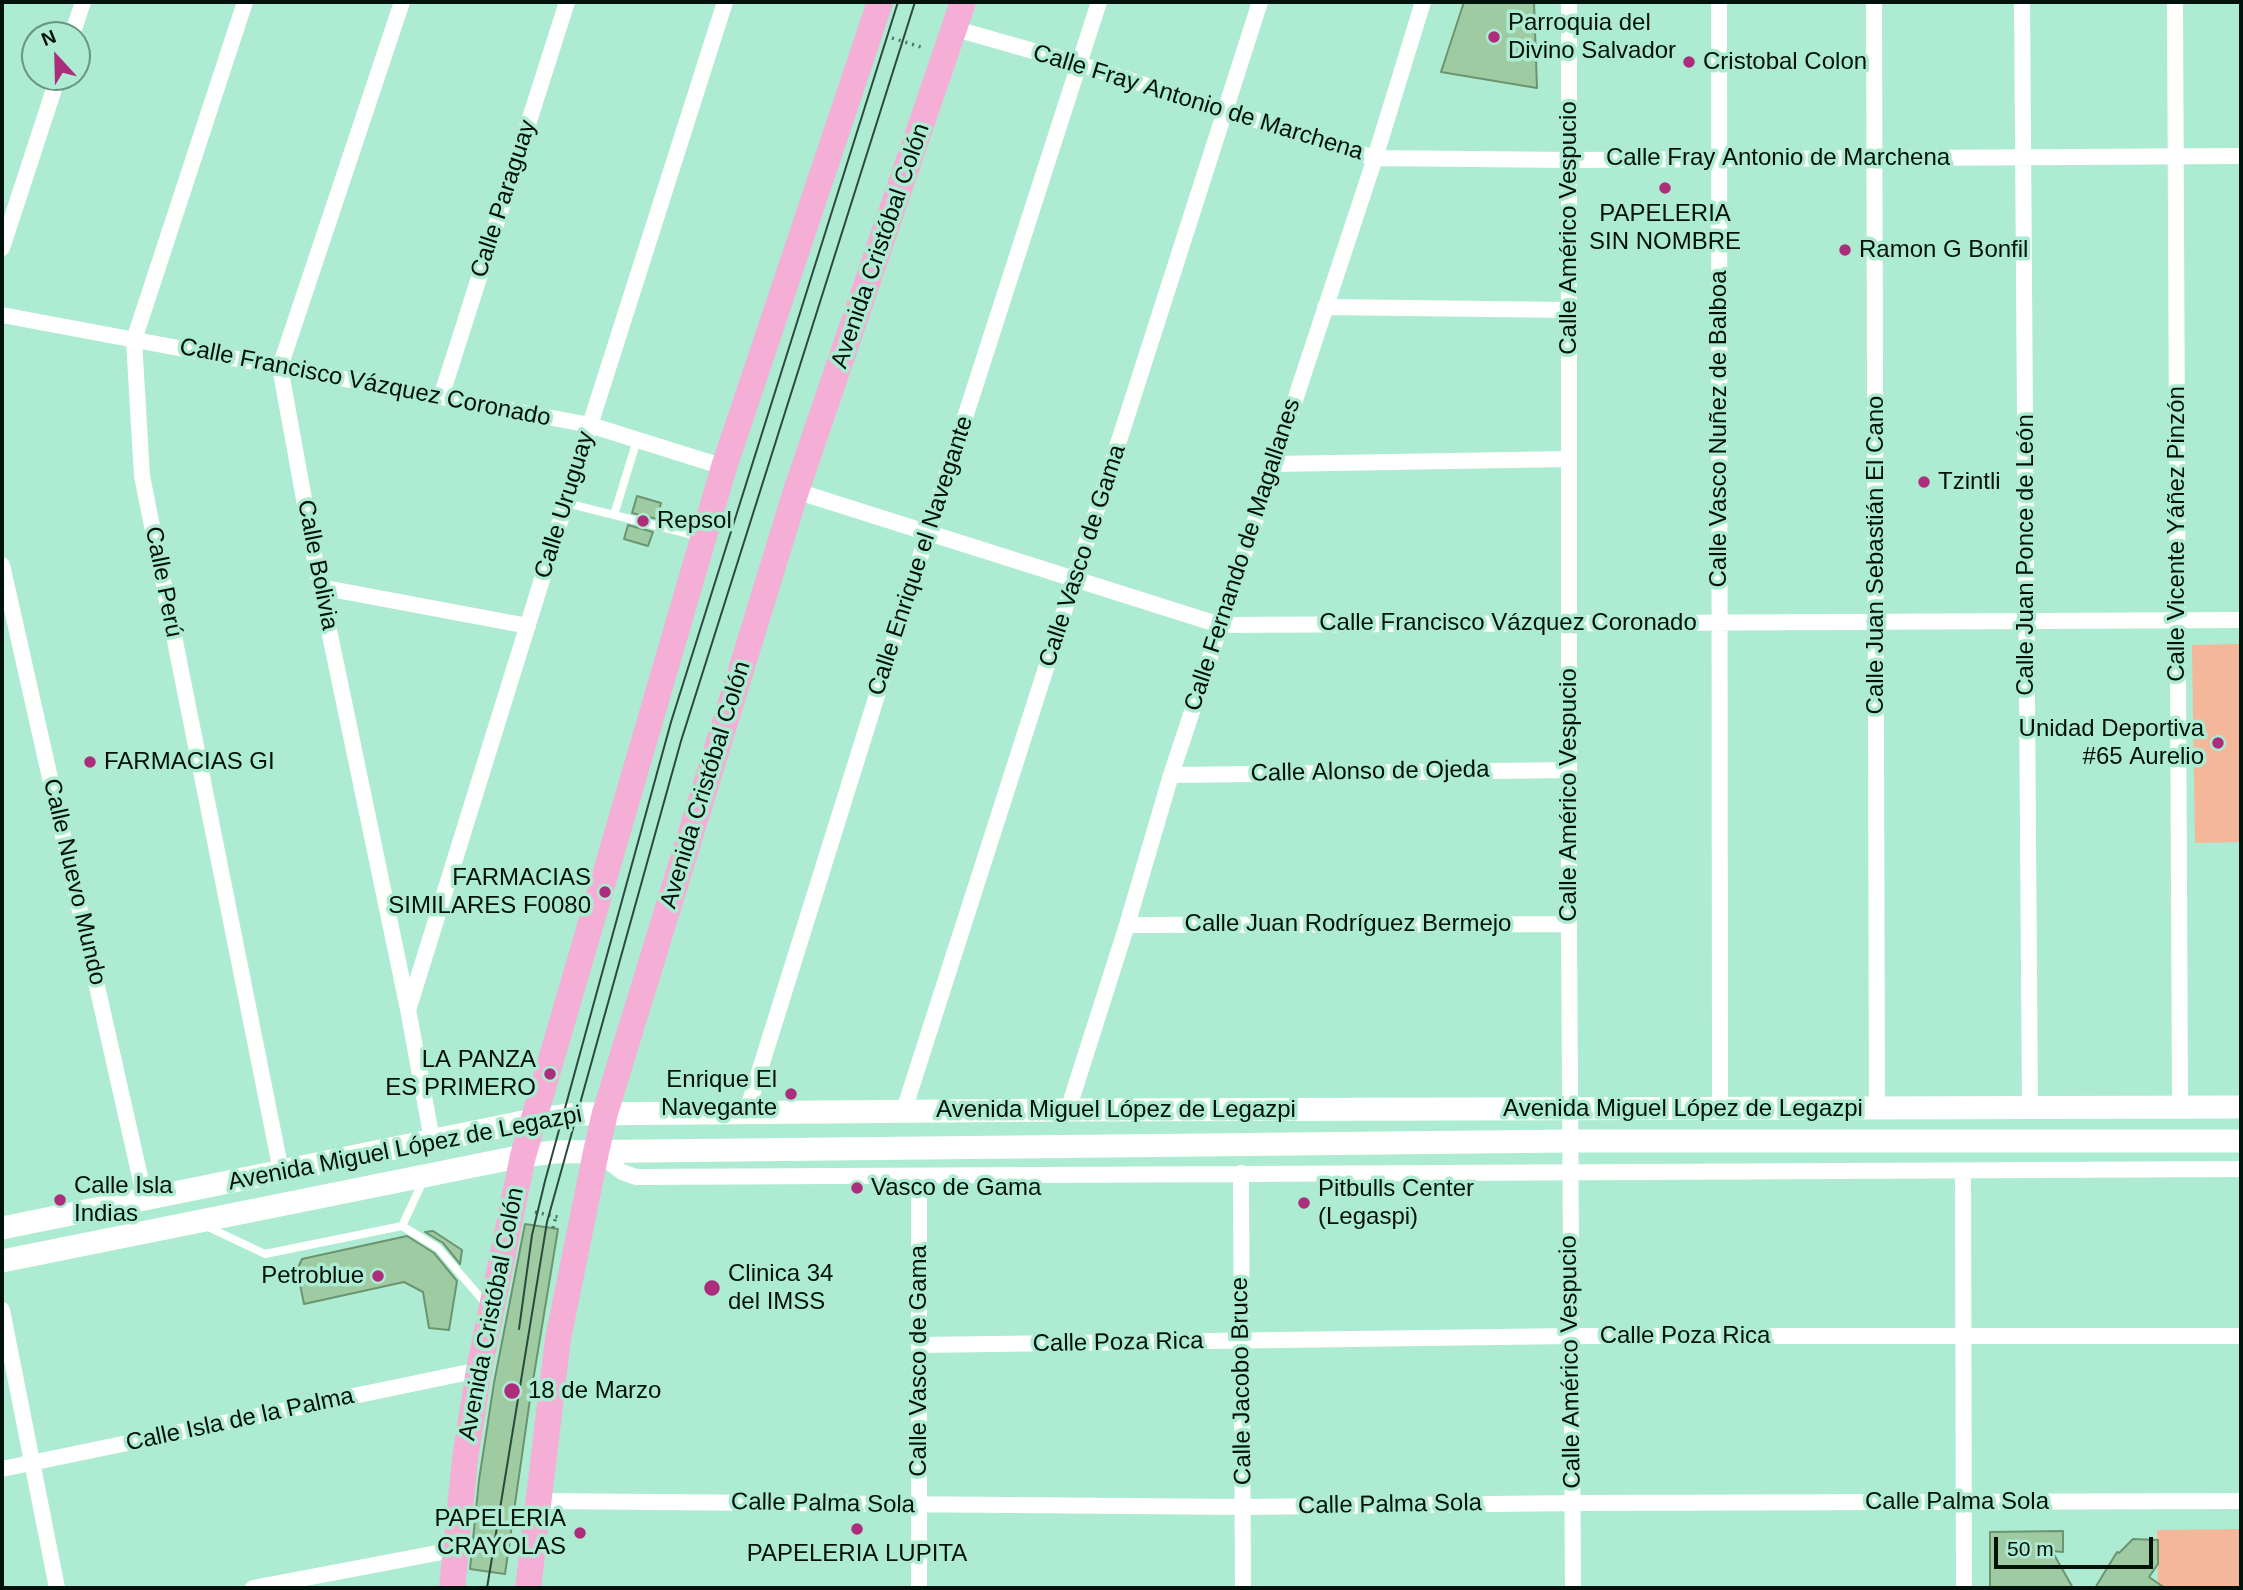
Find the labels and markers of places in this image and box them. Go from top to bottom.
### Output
place label: Parroquia del Divino Salvador [1508,9,1676,65]
marker: Parroquia del Divino Salvador [1486,29,1502,45]
place label: Cristobal Colon [1703,48,1867,76]
marker: Cristobal Colon [1681,54,1697,70]
marker: PAPELERIA SIN NOMBRE [1657,180,1673,196]
place label: PAPELERIA SIN NOMBRE [1589,200,1741,256]
place label: Ramon G Bonfil [1859,236,2028,264]
marker: Ramon G Bonfil [1837,242,1853,258]
place label: Tzintli [1938,468,2001,496]
marker: Tzintli [1916,474,1932,490]
place label: Repsol [657,507,732,535]
marker: Repsol [635,513,651,529]
place label: Unidad Deportiva #65 Aurelio [2019,715,2204,771]
marker: Unidad Deportiva #65 Aurelio [2210,735,2226,751]
place label: FARMACIAS GI [104,748,275,776]
marker: FARMACIAS GI [82,754,98,770]
place label: FARMACIAS SIMILARES F0080 [388,864,591,920]
marker: FARMACIAS SIMILARES F0080 [597,884,613,900]
place label: LA PANZA ES PRIMERO [385,1046,536,1102]
marker: LA PANZA ES PRIMERO [542,1066,558,1082]
place label: Enrique El Navegante [661,1066,777,1122]
marker: Enrique El Navegante [783,1086,799,1102]
place label: Calle Isla Indias [74,1172,173,1228]
place label: Vasco de Gama [871,1174,1041,1202]
place label: Pitbulls Center (Legaspi) [1318,1175,1474,1231]
marker: Vasco de Gama [849,1180,865,1196]
marker: Calle Isla Indias [52,1192,68,1208]
marker: Pitbulls Center (Legaspi) [1296,1195,1312,1211]
place label: Clinica 34 del IMSS [728,1260,833,1316]
place label: Petroblue [261,1262,364,1290]
marker: Petroblue [370,1268,386,1284]
marker: Clinica 34 del IMSS [702,1278,722,1298]
place label: 18 de Marzo [528,1377,661,1405]
marker: 18 de Marzo [502,1381,522,1401]
place label: PAPELERIA CRAYOLAS [434,1505,566,1561]
marker: PAPELERIA LUPITA [849,1521,865,1537]
marker: PAPELERIA CRAYOLAS [572,1525,588,1541]
place label: PAPELERIA LUPITA [747,1540,967,1568]

